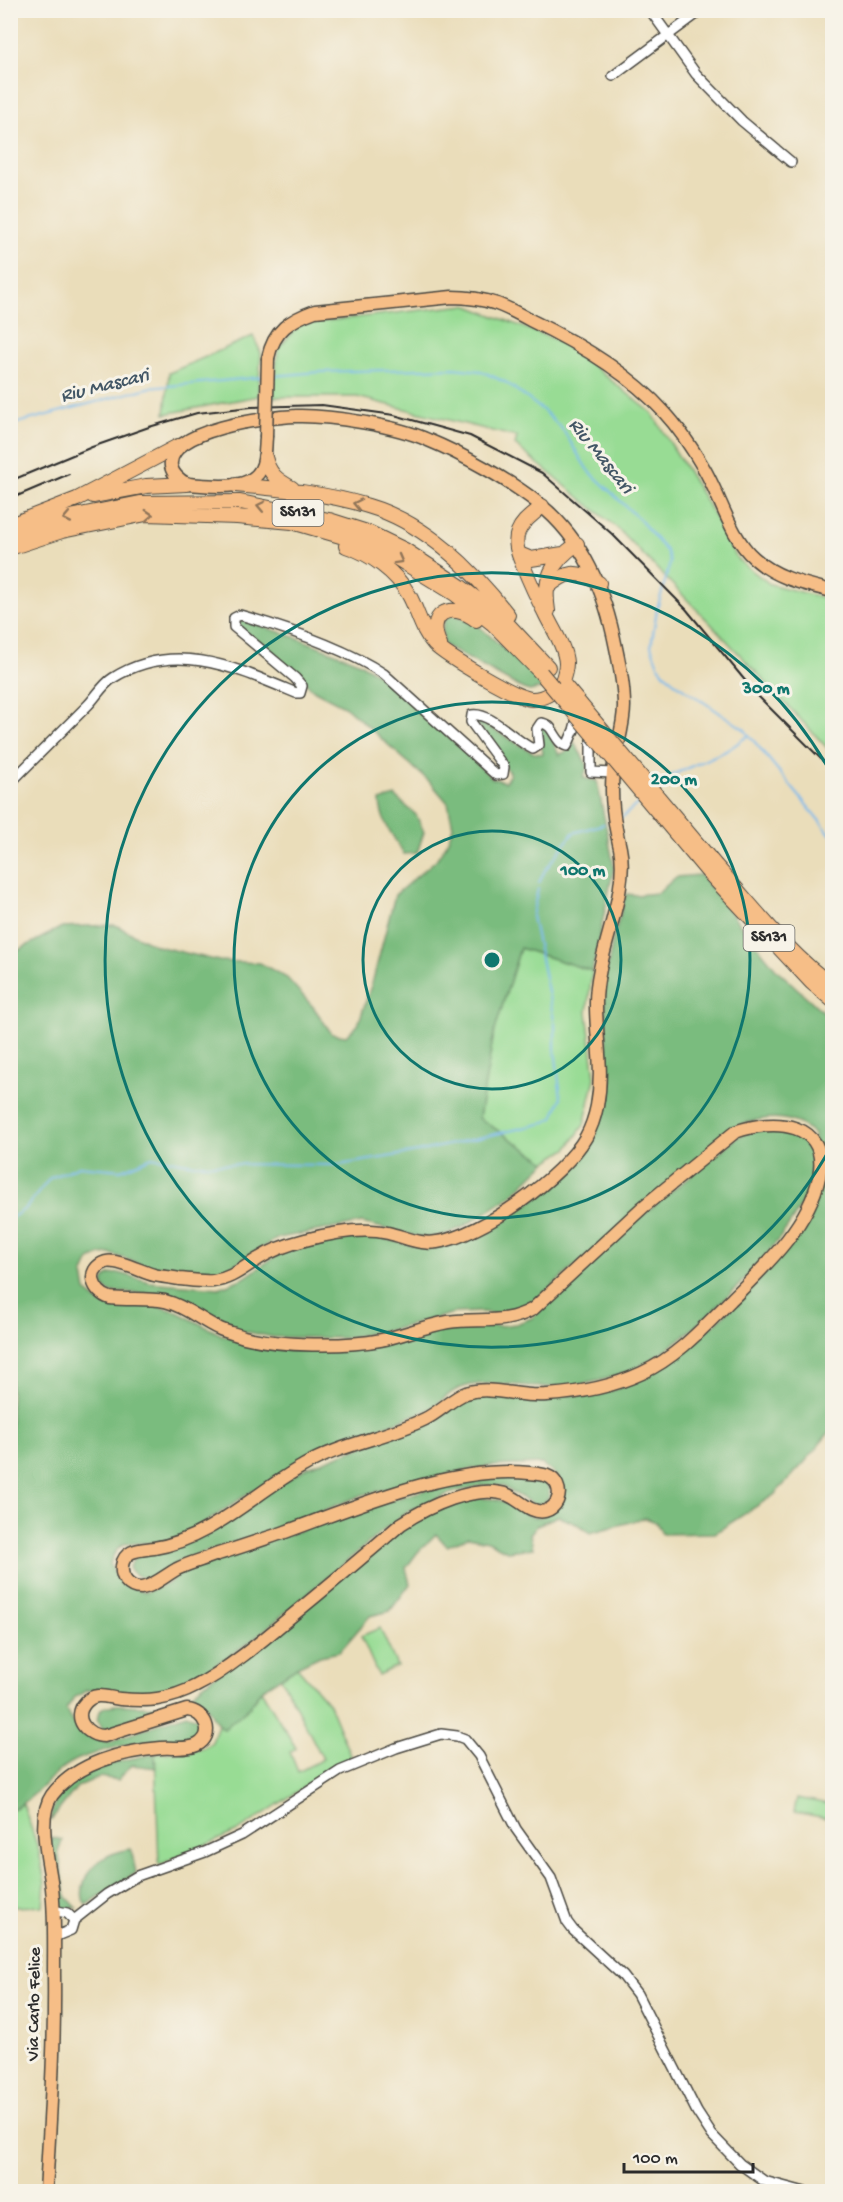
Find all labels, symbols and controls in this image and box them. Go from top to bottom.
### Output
water label: Riu Mascari [58,364,154,409]
water label: Riu Mascari [563,415,639,502]
one-way arrow [352,498,362,511]
one-way arrow [256,500,266,513]
road number: SS131 [272,500,324,526]
one-way arrow [144,509,153,522]
one-way arrow [63,511,73,524]
one-way arrow [393,553,403,564]
text: 300 m [742,679,790,700]
text: 200 m [651,770,697,791]
text: 100 m [560,861,606,882]
road number: SS131 [744,925,794,951]
centre of rings [482,950,502,970]
street label: Via Carlo Felice [23,1946,47,2062]
scale bar [624,2136,753,2174]
text: 100 m [632,2149,678,2170]

